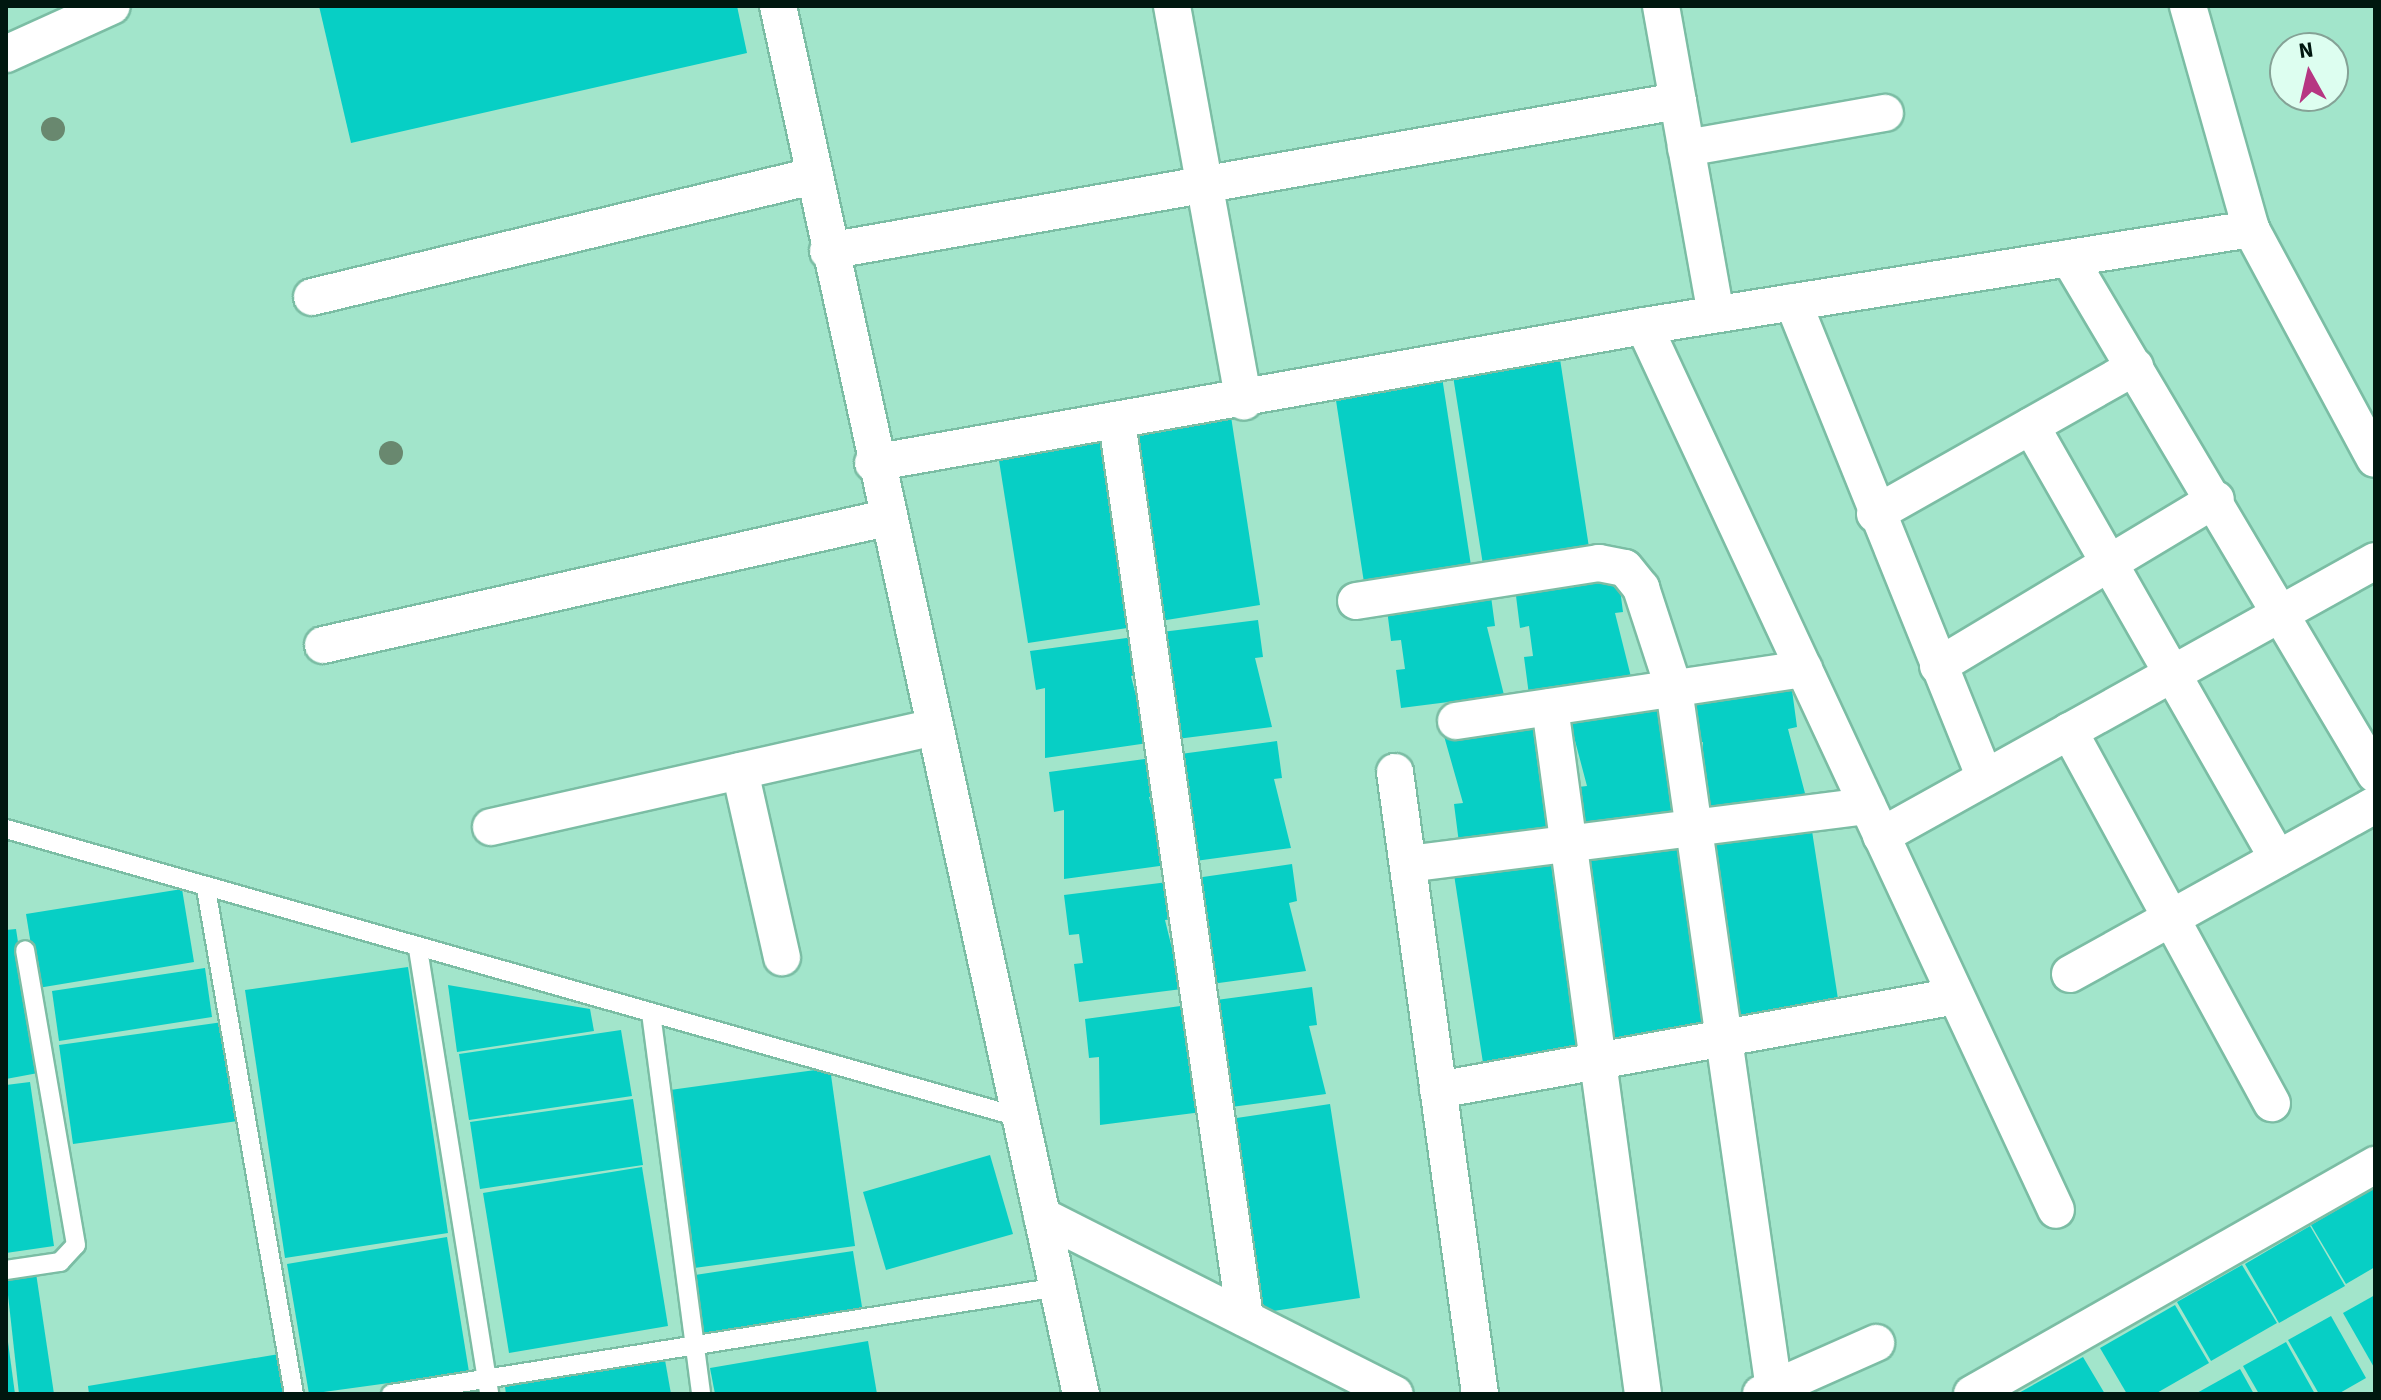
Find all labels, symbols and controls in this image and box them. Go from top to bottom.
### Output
north arrow [2269,32,2349,112]
text: N [2296,33,2315,67]

